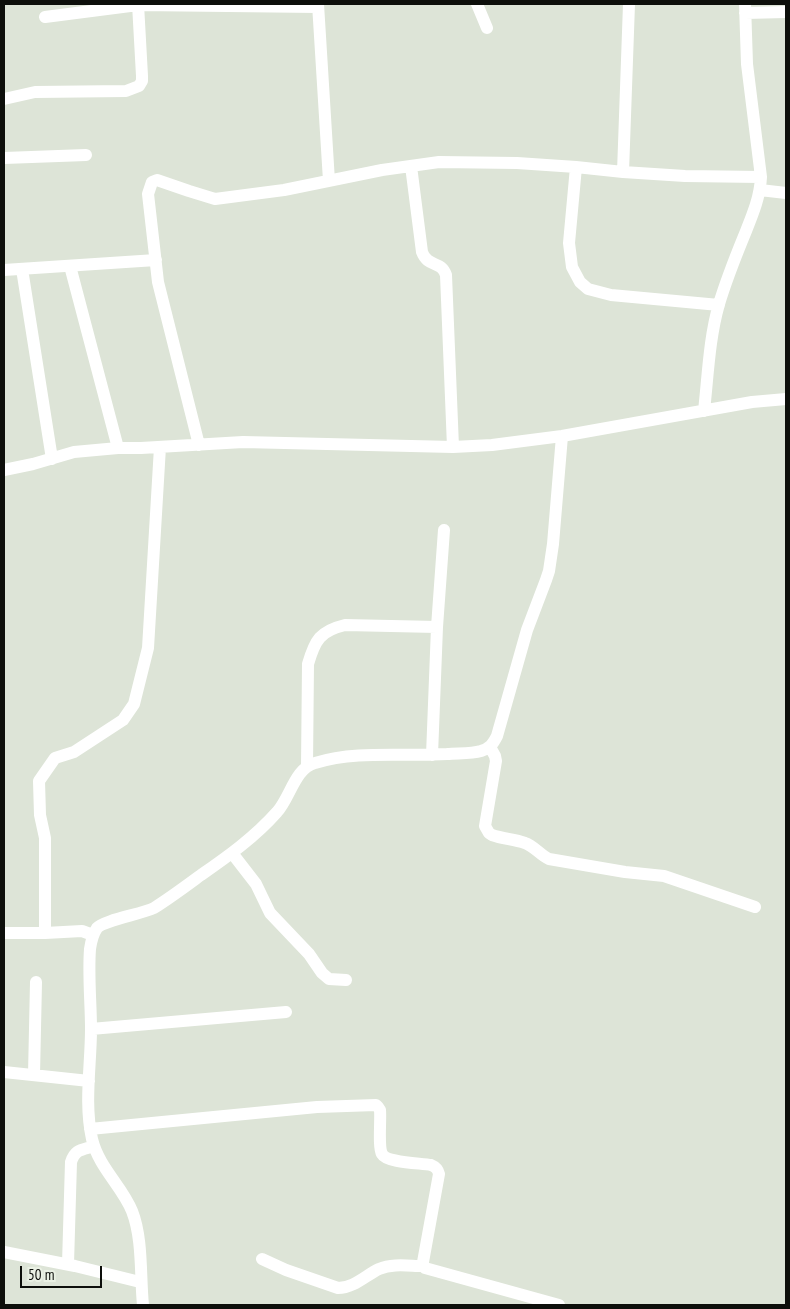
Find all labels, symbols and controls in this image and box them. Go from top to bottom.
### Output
scale bar [22,1256,105,1288]
text: 50 m [28,1265,54,1284]

